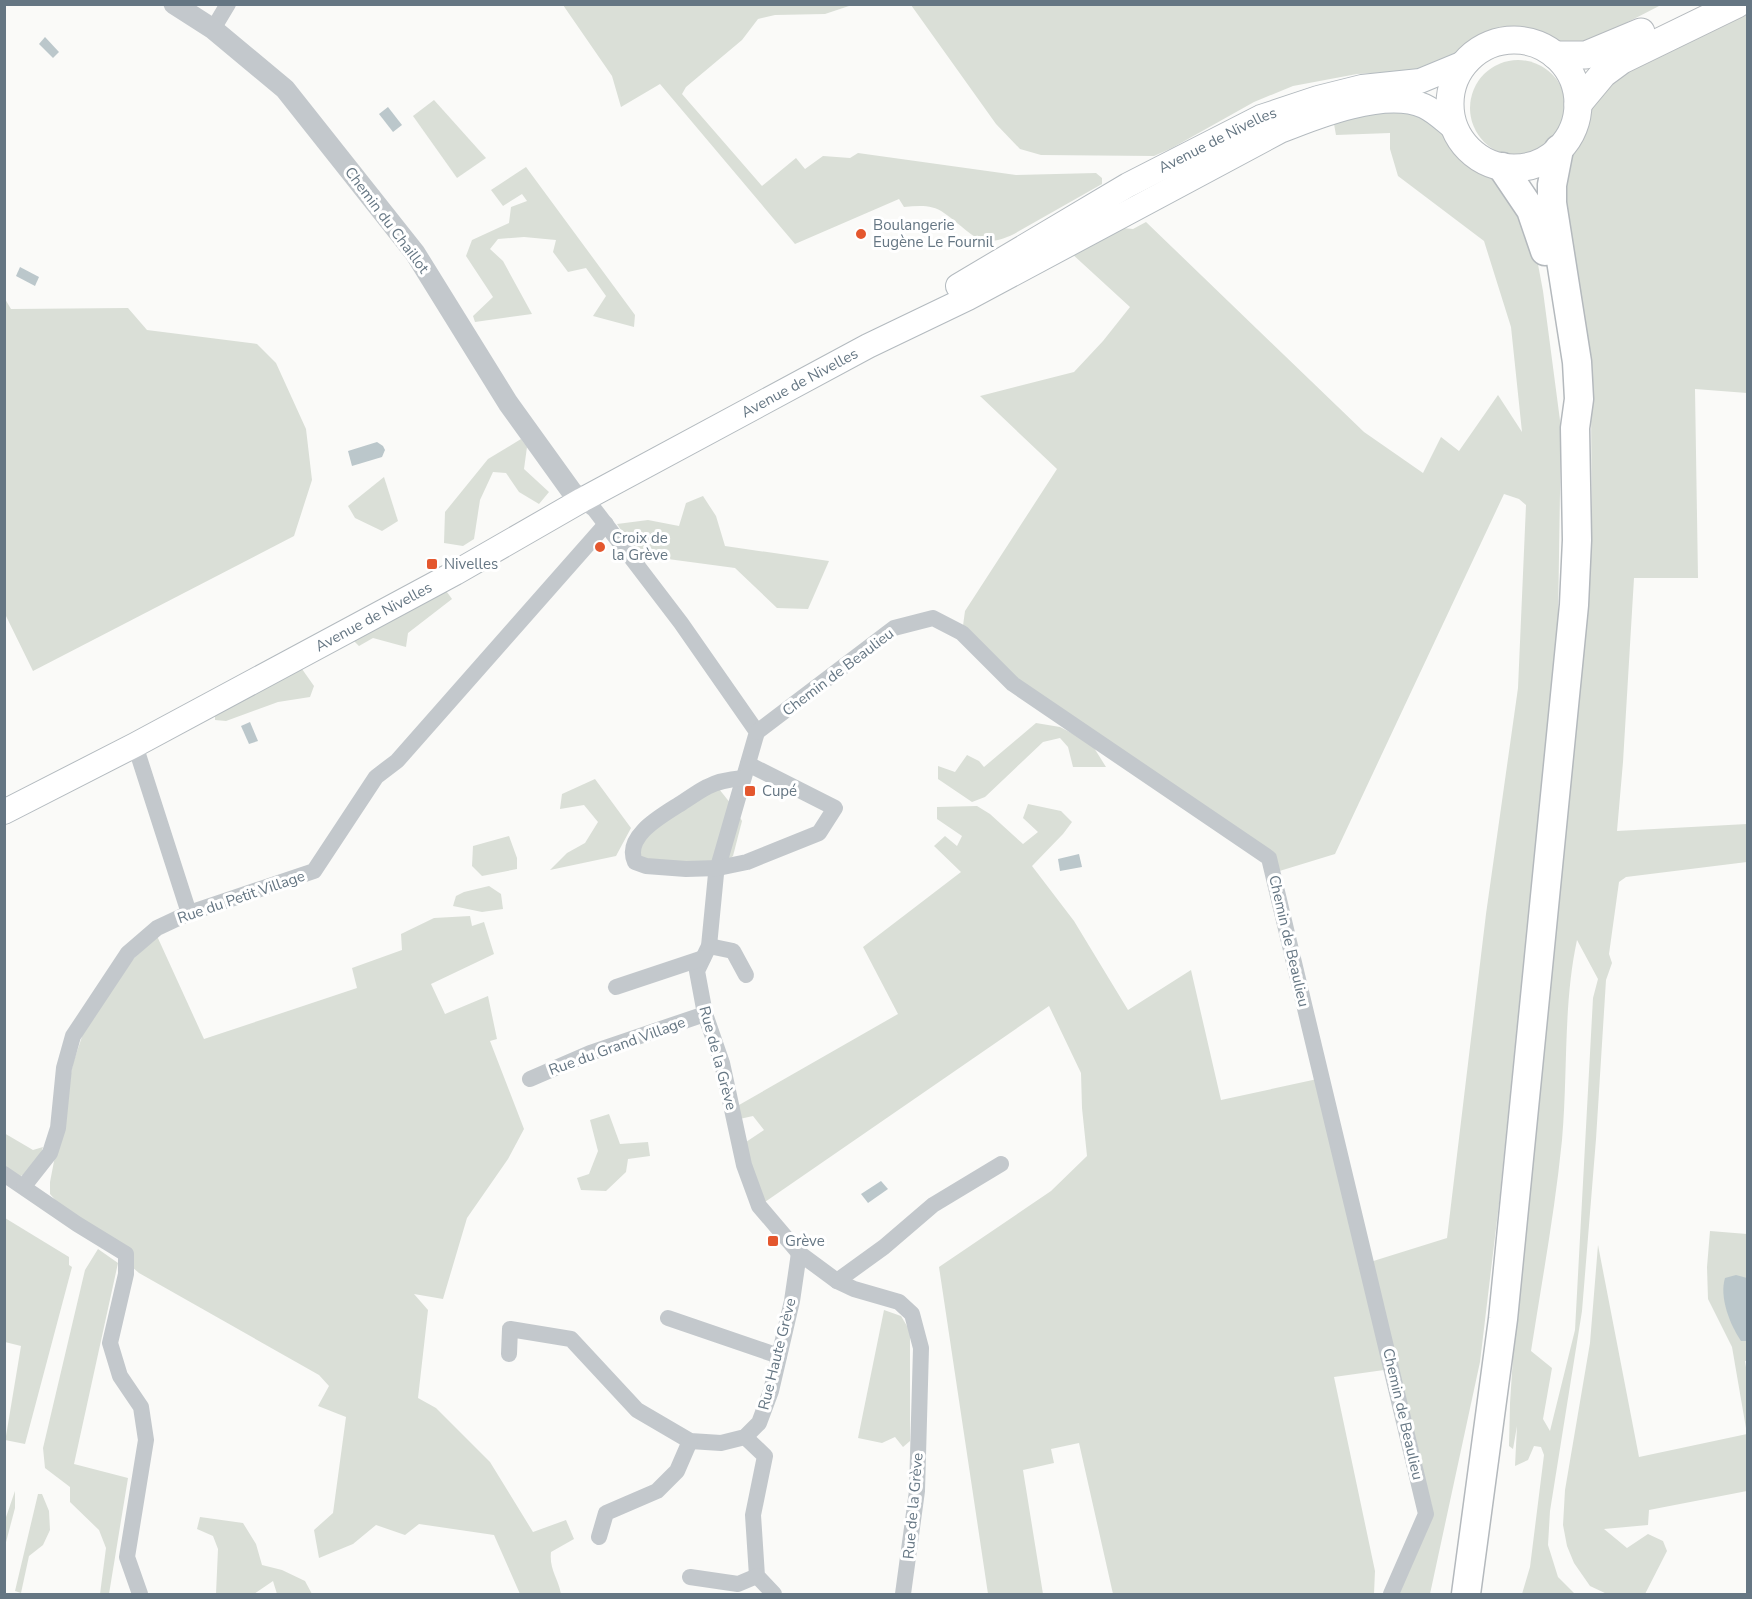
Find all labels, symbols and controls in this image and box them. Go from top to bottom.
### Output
street label: Avenue de Nivelles [1155,103,1279,178]
street label: Chemin du Chaillot [340,163,434,278]
place label: Boulangerie Eugène Le Fournil [873,215,994,252]
marker: Boulangerie Eugène Le Fournil [854,227,868,241]
street label: Avenue de Nivelles [738,343,861,422]
place label: Croix de la Grève [612,528,668,565]
marker: Croix de la Grève [593,540,607,554]
place label: Nivelles [444,554,498,574]
marker: Nivelles [425,557,439,571]
street label: Avenue de Nivelles [312,577,435,656]
street label: Chemin de Beaulieu [778,623,898,721]
place label: Cupé [762,781,797,801]
marker: Cupé [743,784,757,798]
street label: Rue du Petit Village [175,866,307,928]
street label: Chemin de Beaulieu [1264,873,1314,1009]
street label: Rue de la Grève [695,1004,741,1112]
street label: Rue du Grand Village [546,1012,688,1080]
place label: Grève [785,1231,825,1251]
marker: Grève [766,1234,780,1248]
street label: Rue Haute Grève [753,1296,801,1412]
street label: Chemin de Beaulieu [1378,1346,1428,1482]
street label: Rue de la Grève [898,1452,928,1560]

